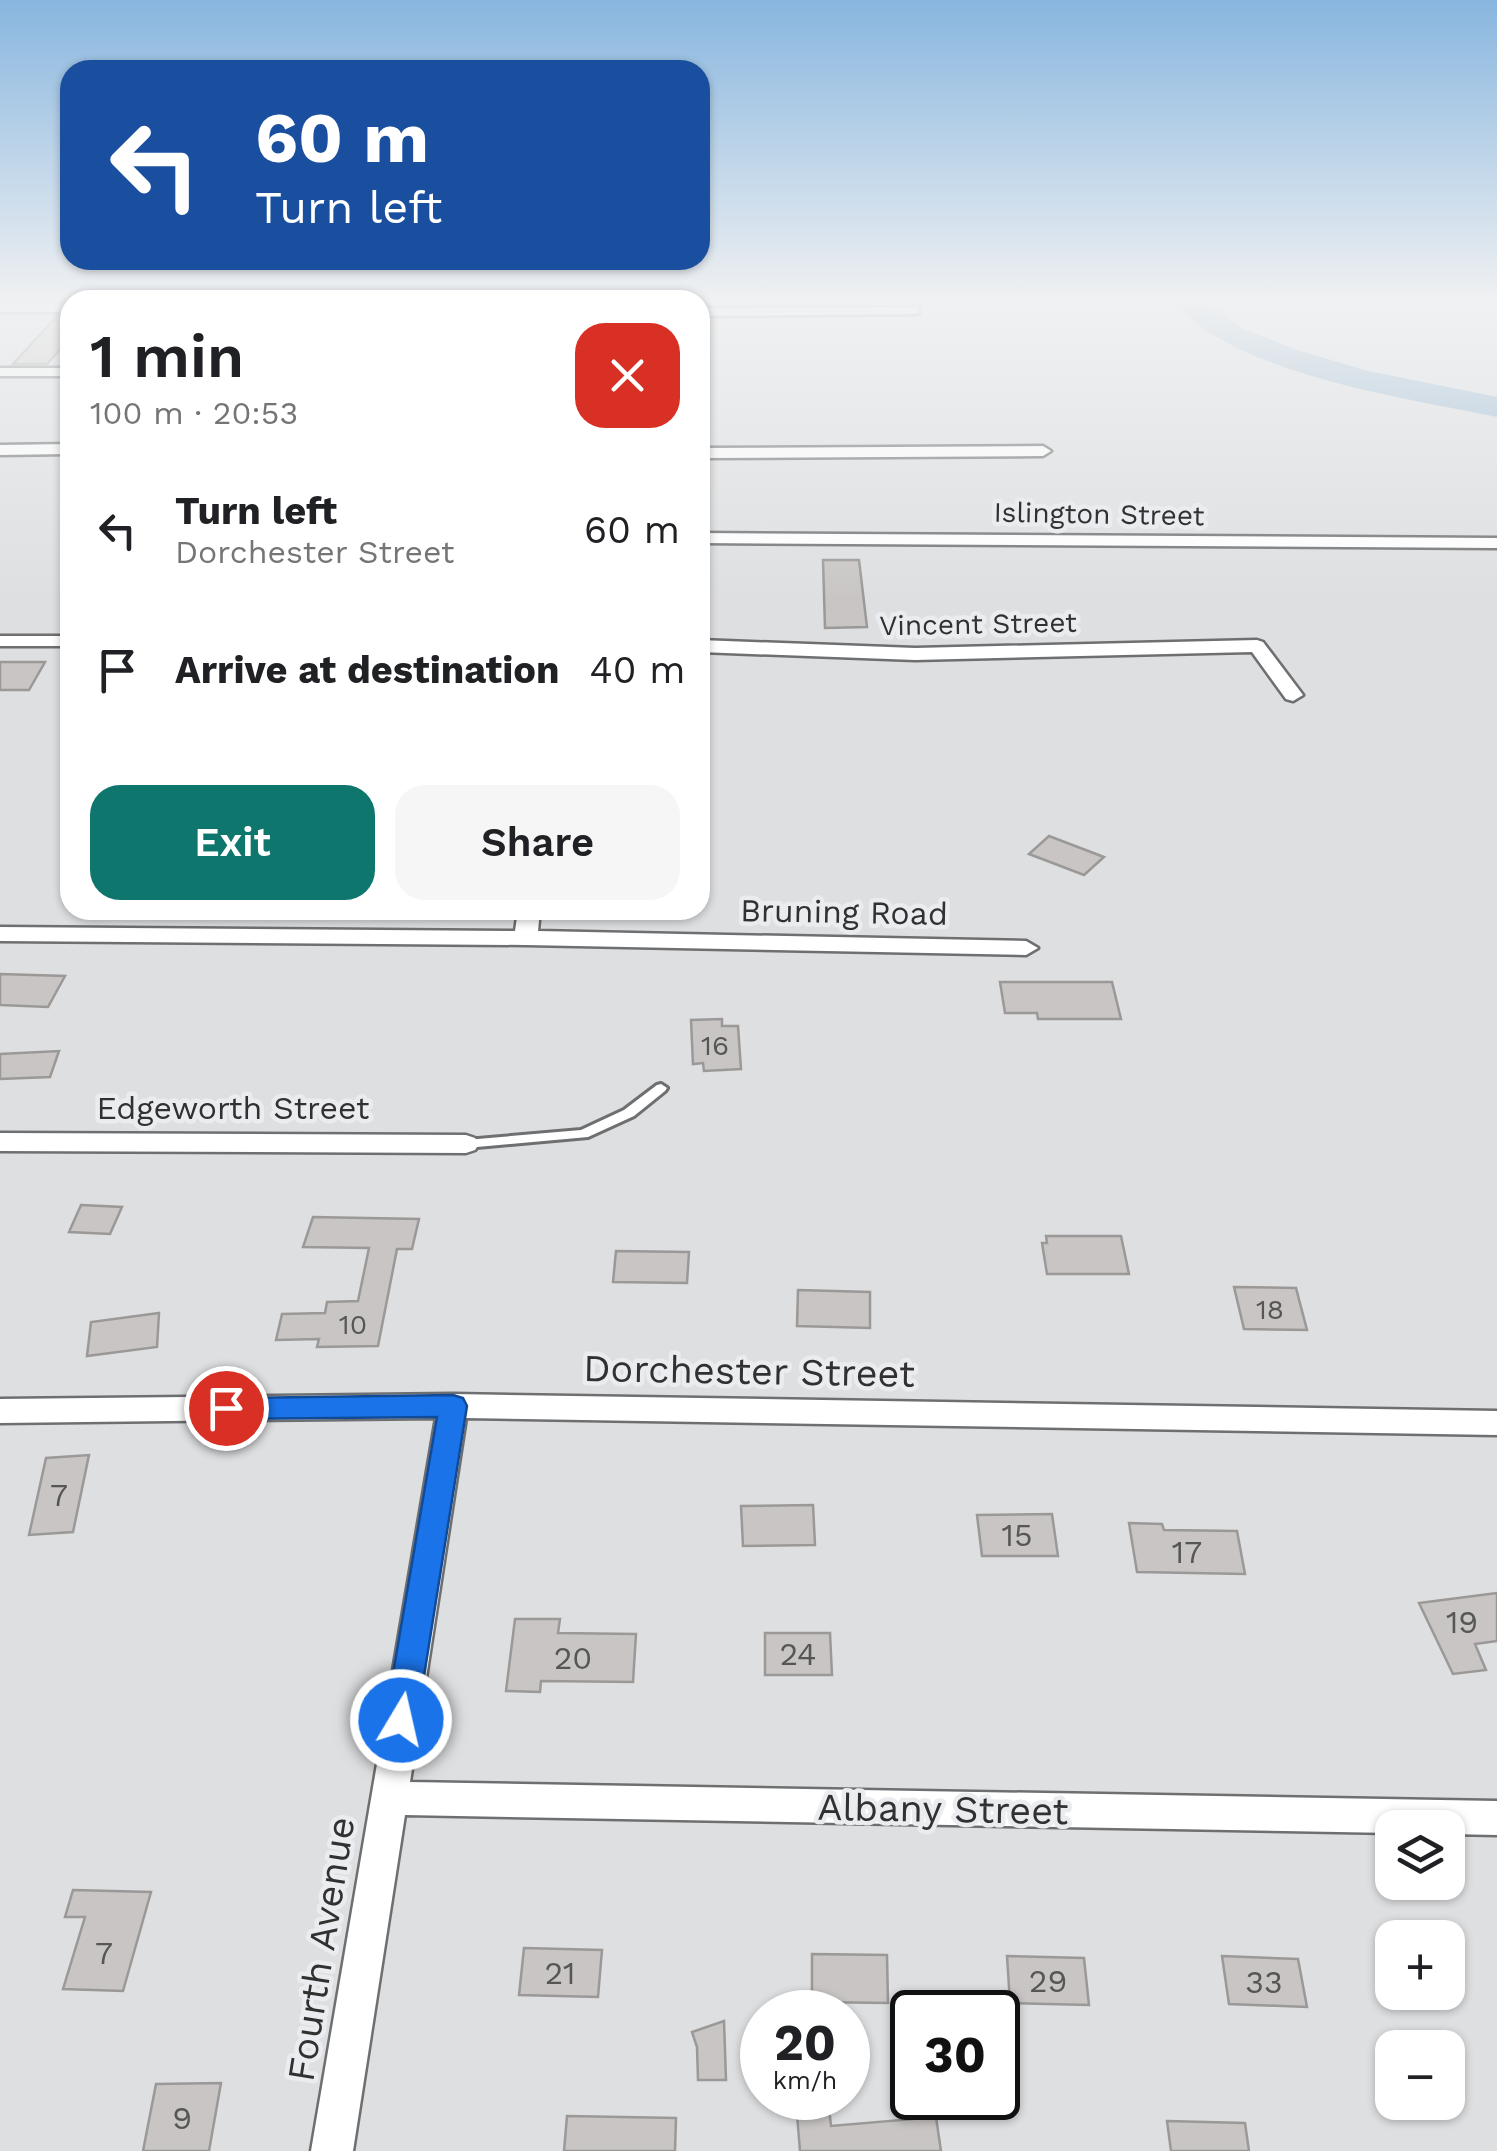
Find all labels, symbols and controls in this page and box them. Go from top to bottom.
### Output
text: 60 m [255,97,429,179]
icon: left [90,100,220,230]
text: Turn left [255,181,442,234]
text: 1 min [90,321,244,392]
button: close [575,323,680,428]
text: 100 m · 20:53 [90,394,298,432]
text: Turn left [175,489,337,533]
street label: Islington Street [993,496,1205,532]
icon: left [90,503,145,558]
text: 60 m [584,508,680,552]
text: Dorchester Street [175,533,454,571]
street label: Vincent Street [879,606,1077,642]
icon: arrive [90,643,145,698]
text: Arrive at destination [175,648,560,692]
text: 40 m [590,648,686,692]
button: Exit [90,785,375,900]
button: Share [395,785,680,900]
street label: Bruning Road [740,891,948,933]
house number: 16 [701,1029,729,1062]
street label: Edgeworth Street [97,1089,369,1127]
house number: 18 [1256,1293,1284,1326]
house number: 10 [339,1308,367,1341]
street label: Dorchester Street [583,1346,915,1396]
pin [184,1366,269,1451]
icon: arrive [199,1381,254,1436]
house number: 7 [50,1476,68,1514]
house number: 15 [1001,1516,1033,1554]
house number: 17 [1172,1533,1202,1571]
house number: 19 [1446,1603,1478,1641]
house number: 24 [779,1635,817,1673]
house number: 20 [554,1639,592,1677]
position arrow [349,1668,453,1772]
street label: Albany Street [817,1785,1069,1833]
map controls [1375,1810,1465,2120]
button: layers [1375,1810,1465,1900]
street label: Fourth Avenue [278,1814,364,2084]
button: + [1375,1920,1465,2010]
house number: 7 [95,1934,113,1972]
house number: 21 [544,1954,576,1992]
house number: 29 [1029,1962,1067,2000]
house number: 33 [1245,1963,1283,2001]
speed limit sign: 30 [890,1990,1020,2120]
text: 20 [774,2013,836,2072]
button: − [1375,2030,1465,2120]
text: km/h [773,2066,837,2095]
house number: 9 [172,2099,192,2137]

